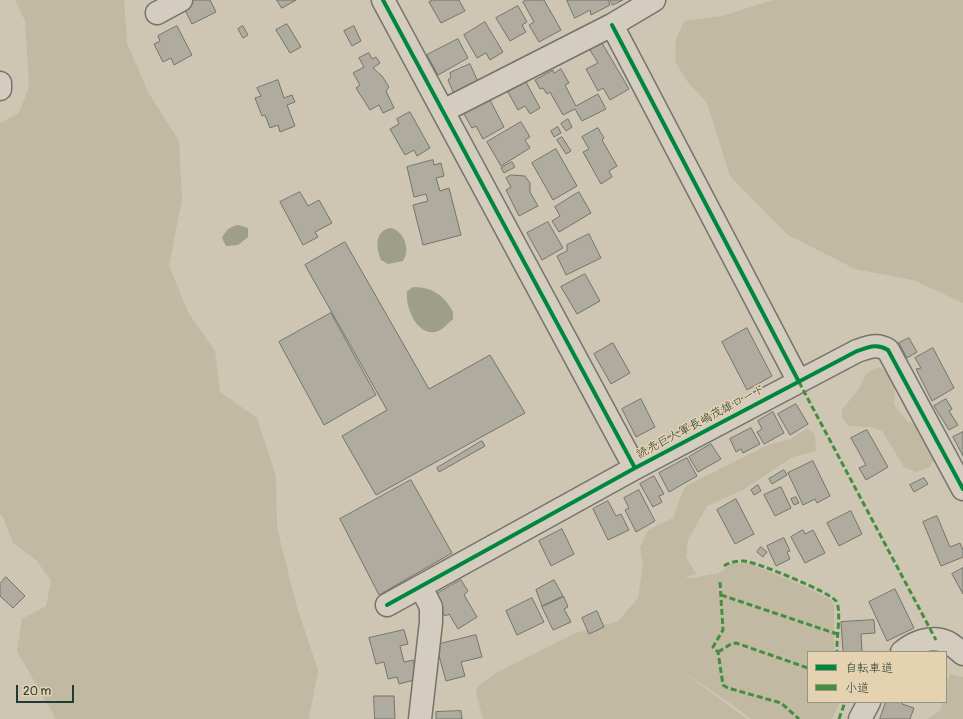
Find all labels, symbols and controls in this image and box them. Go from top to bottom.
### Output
street label: 読売巨人軍長嶋茂雄ロード [634,382,768,462]
legend [807,651,947,703]
text: 自転車道 [845,661,893,676]
scale bar [18,677,76,703]
text: 小道 [845,681,869,696]
text: 20 m [23,684,51,699]

